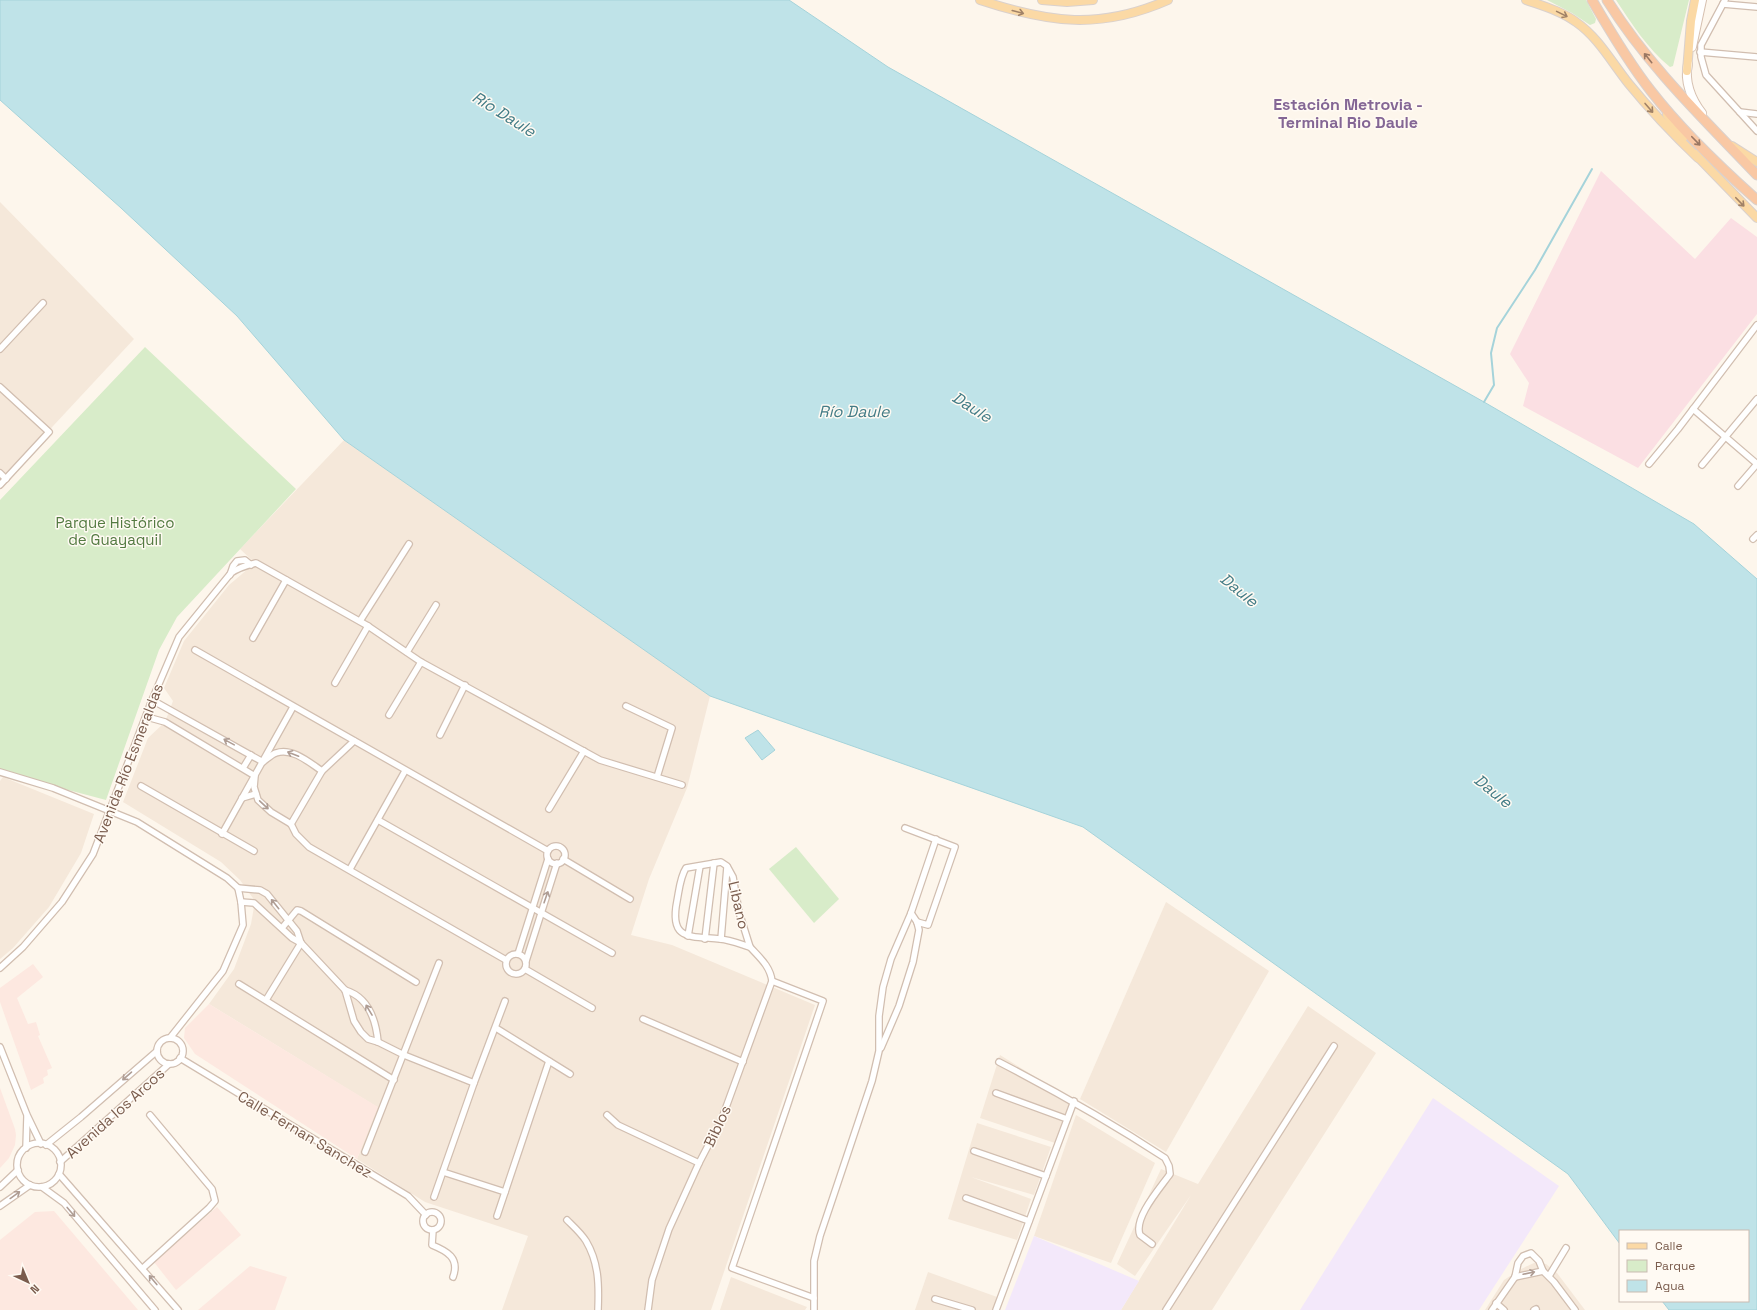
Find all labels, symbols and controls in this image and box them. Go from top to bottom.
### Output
one-way arrow [1011,9,1024,16]
one-way arrow [1556,11,1568,18]
one-way arrow [1644,53,1653,64]
water label: Río Daule [468,86,540,142]
district label: Estación Metrovia - Terminal Rio Daule [1273,94,1423,133]
one-way arrow [1645,103,1654,114]
one-way arrow [1691,136,1701,146]
one-way arrow [1735,197,1744,207]
water label: Daule [948,387,996,428]
water label: Río Daule [819,401,890,422]
park label: Parque Histórico de Guayaquil [55,513,175,549]
water label: Daule [1216,568,1263,612]
street label: Avenida Río Esmeraldas [89,681,167,845]
one-way arrow [223,738,235,746]
one-way arrow [288,750,300,757]
water label: Daule [1470,769,1517,813]
one-way arrow [259,800,269,810]
street label: Libano [724,879,754,931]
one-way arrow [543,891,550,904]
one-way arrow [270,898,279,909]
one-way arrow [364,1004,372,1016]
street label: Avenida los Arcos [62,1064,168,1162]
one-way arrow [122,1072,133,1081]
street label: Calle Fernan Sanchez [234,1086,376,1182]
street label: Biblos [699,1102,735,1150]
one-way arrow [9,1191,20,1199]
one-way arrow [67,1207,76,1217]
legend [1619,1230,1749,1302]
text: Calle [1655,1238,1683,1254]
text: Parque [1655,1258,1695,1274]
north arrow [8,1262,48,1302]
one-way arrow [1522,1269,1535,1277]
one-way arrow [148,1275,157,1286]
text: Agua [1655,1278,1685,1294]
text: N [27,1282,42,1297]

